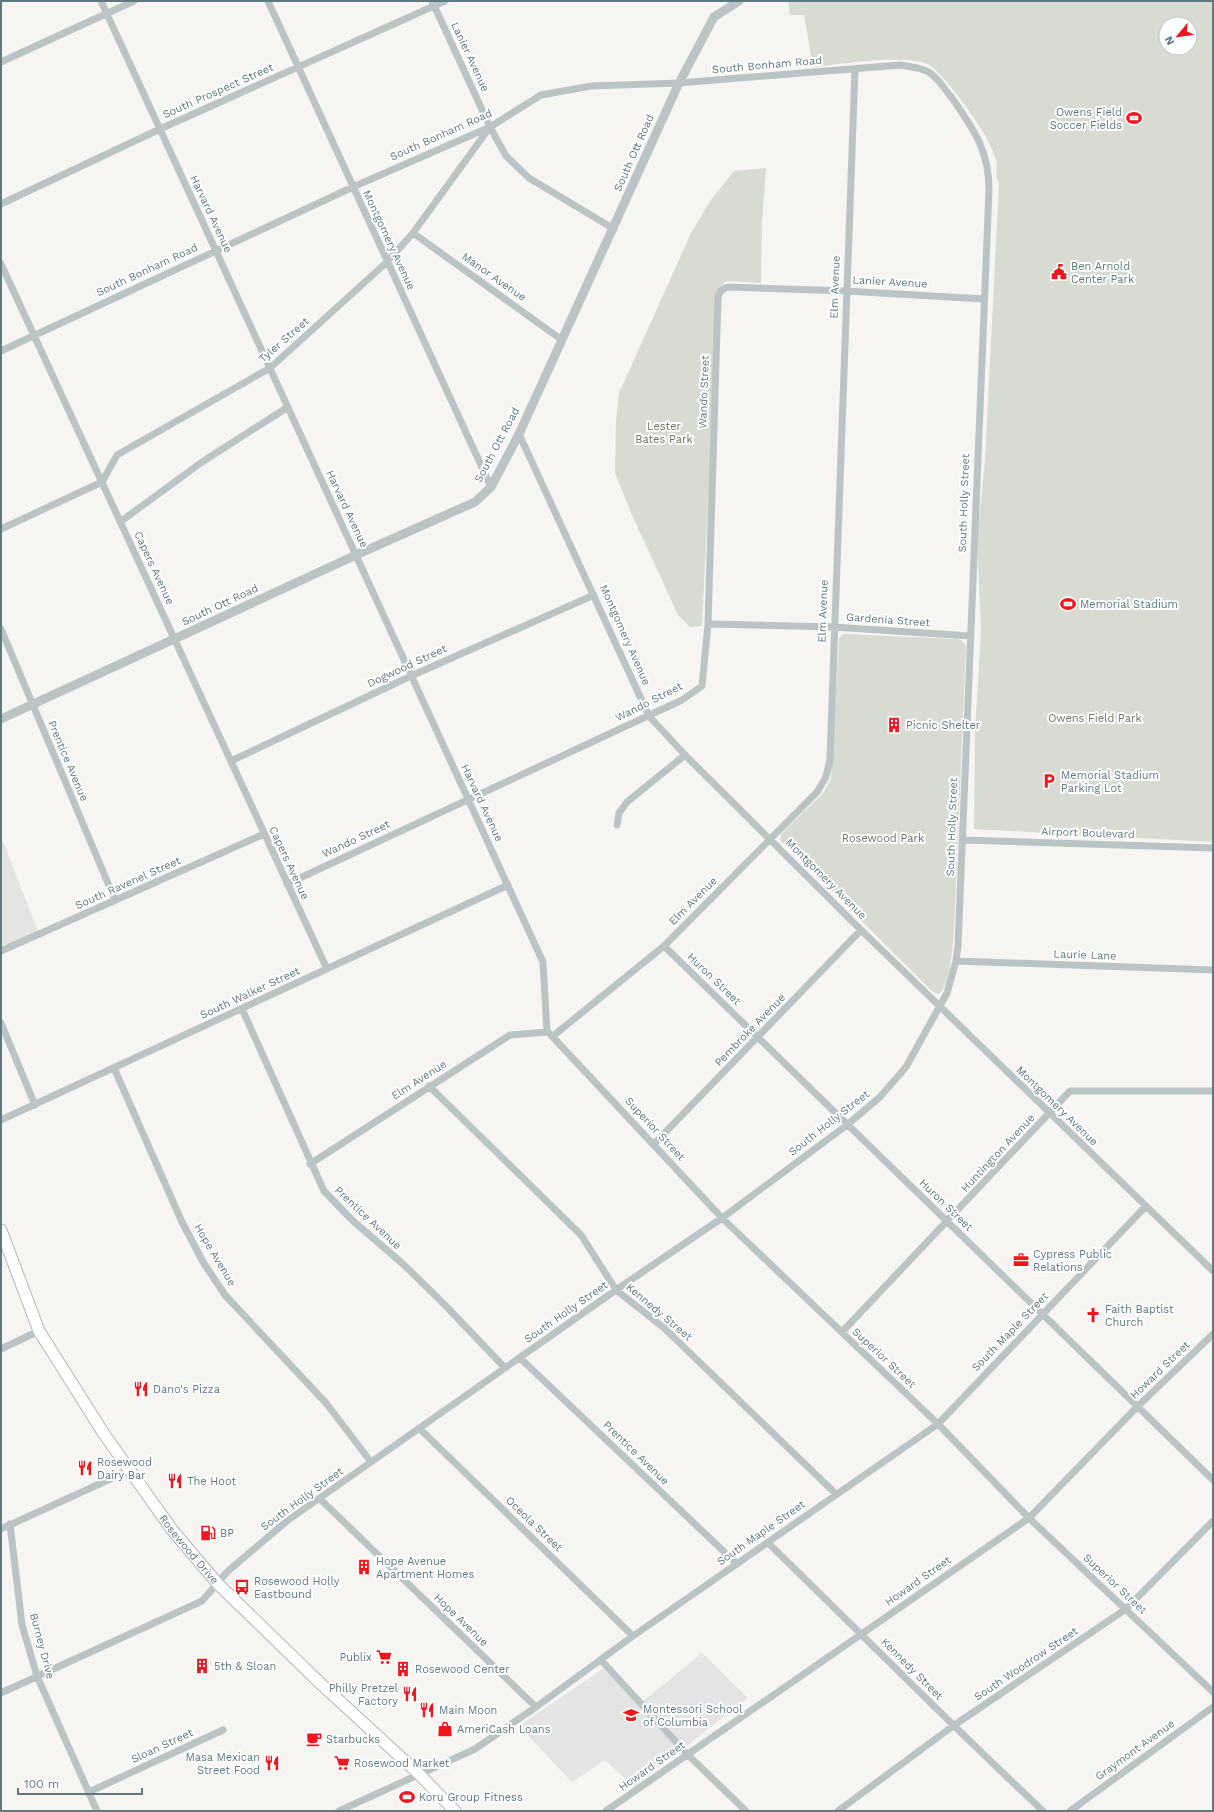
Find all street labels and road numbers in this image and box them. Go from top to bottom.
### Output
street label: Lanier Avenue [448,20,492,94]
street label: South Bonham Road [711,54,823,76]
street label: South Prospect Street [161,61,276,121]
street label: South Bonham Road [388,107,494,163]
street label: South Ott Road [611,112,657,194]
street label: Harvard Avenue [187,173,235,255]
street label: Montgomery Avenue [360,188,418,292]
street label: South Bonham Road [94,241,200,299]
street label: Manor Avenue [459,250,529,304]
street label: Elm Avenue [827,255,843,319]
street label: Lanier Avenue [852,274,928,290]
street label: Tyler Street [256,314,312,365]
street label: Wando Street [696,355,712,429]
street label: South Ott Road [472,405,522,485]
street label: South Holly Street [956,453,972,553]
street label: Harvard Avenue [323,468,371,550]
street label: Capers Avenue [131,529,177,607]
street label: Elm Avenue [815,579,831,643]
street label: South Ott Road [180,582,260,628]
street label: Montgomery Avenue [597,583,653,687]
street label: Gardenia Street [845,611,931,629]
street label: Dogwood Street [365,642,449,690]
street label: Wando Street [613,679,685,724]
street label: Prentice Avenue [45,719,91,803]
street label: Harvard Avenue [458,762,506,844]
street label: South Holly Street [944,777,960,877]
street label: Wando Street [320,817,392,860]
street label: Capers Avenue [266,824,312,902]
street label: Airport Boulevard [1041,825,1135,841]
street label: Montgomery Avenue [783,836,869,922]
street label: South Ravenel Street [73,854,183,912]
street label: Elm Avenue [666,874,720,928]
street label: Laurie Lane [1053,947,1117,963]
street label: Huron Street [685,950,744,1008]
street label: South Walker Street [198,964,302,1022]
street label: Pembroke Avenue [712,991,788,1069]
street label: Elm Avenue [389,1057,449,1103]
street label: Montgomery Avenue [1013,1064,1101,1148]
street label: South Holly Street [786,1087,872,1159]
street label: Superior Street [622,1095,688,1164]
street label: Huntington Avenue [958,1111,1038,1195]
street label: Huron Street [917,1176,976,1234]
street label: Prentice Avenue [332,1184,404,1252]
street label: Hope Avenue [191,1222,239,1288]
street label: South Holly Street [522,1278,611,1346]
street label: Kennedy Street [623,1281,695,1344]
street label: South Maple Street [969,1290,1051,1374]
street label: Superior Street [850,1325,919,1391]
street label: Howard Street [1128,1338,1193,1402]
street label: Prentice Avenue [600,1418,672,1488]
street label: South Holly Street [258,1464,346,1533]
street label: Oceola Street [503,1494,565,1554]
street label: South Maple Street [714,1497,808,1568]
street label: Rosewood Drive [157,1512,222,1587]
street label: Superior Street [1081,1551,1150,1617]
street label: Howard Street [882,1553,954,1609]
street label: Hope Avenue [431,1591,491,1649]
street label: Burney Drive [27,1612,57,1680]
street label: South Woodrow Street [972,1624,1081,1704]
street label: Kennedy Street [878,1635,946,1703]
street label: Graymont Avenue [1093,1717,1177,1783]
street label: Sloan Street [129,1726,195,1766]
street label: Howard Street [616,1738,688,1794]

